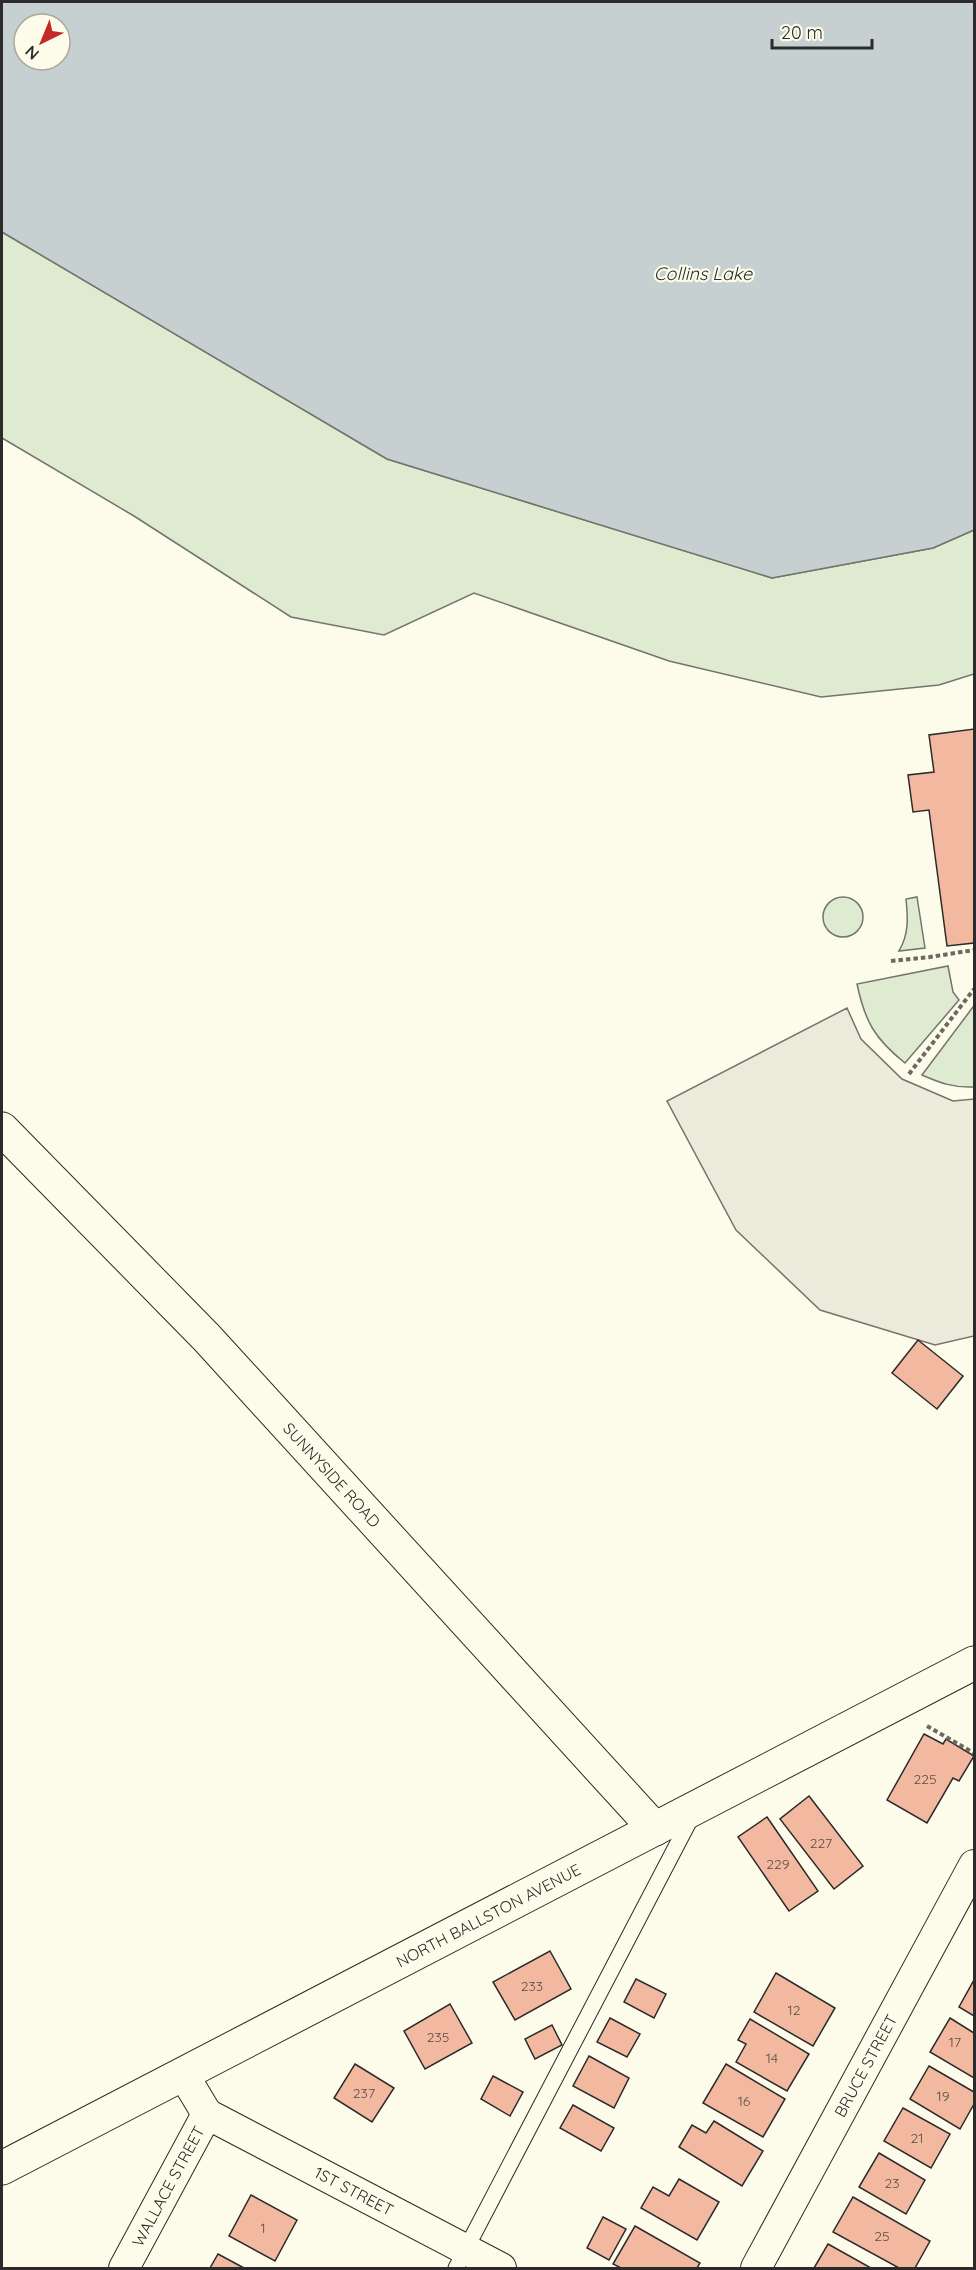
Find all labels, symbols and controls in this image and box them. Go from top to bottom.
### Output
north arrow [12,12,72,72]
scale bar [772,12,872,50]
text: 20 m [781,21,823,44]
text: N [21,42,43,64]
water label: Collins Lake [654,262,753,285]
street label: SUNNYSIDE ROAD [279,1418,385,1531]
house number: 225 [913,1770,937,1788]
house number: 227 [810,1834,832,1852]
house number: 229 [766,1855,790,1873]
street label: NORTH BALLSTON AVENUE [393,1859,584,1972]
house number: 233 [521,1977,543,1995]
house number: 12 [788,2001,801,2019]
street label: BRUCE STREET [830,2011,901,2120]
house number: 235 [427,2028,449,2046]
house number: 17 [949,2033,961,2051]
house number: 14 [766,2049,778,2067]
house number: 237 [353,2084,375,2102]
house number: 19 [937,2087,950,2105]
house number: 16 [738,2092,751,2110]
street label: WALLACE STREET [128,2122,209,2250]
house number: 21 [911,2129,923,2147]
street label: 1ST STREET [311,2162,397,2220]
house number: 23 [884,2174,900,2192]
house number: 1 [260,2219,266,2237]
house number: 25 [874,2227,890,2245]

